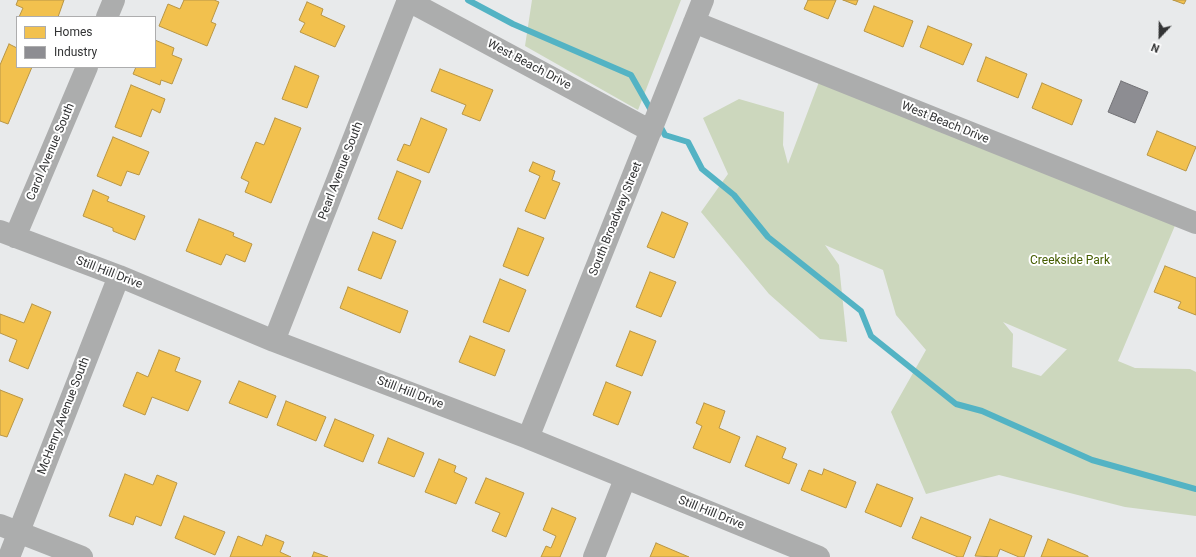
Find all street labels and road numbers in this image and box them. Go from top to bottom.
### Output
street label: West Beach Drive [485,37,573,93]
street label: West Beach Drive [899,99,991,147]
street label: Carol Avenue South [24,101,78,203]
street label: Pearl Avenue South [316,120,366,222]
street label: South Broadway Street [587,160,645,278]
street label: Still Hill Drive [74,254,144,292]
street label: McHenry Avenue South [35,355,93,477]
street label: Still Hill Drive [375,374,445,412]
street label: Still Hill Drive [676,493,746,533]

